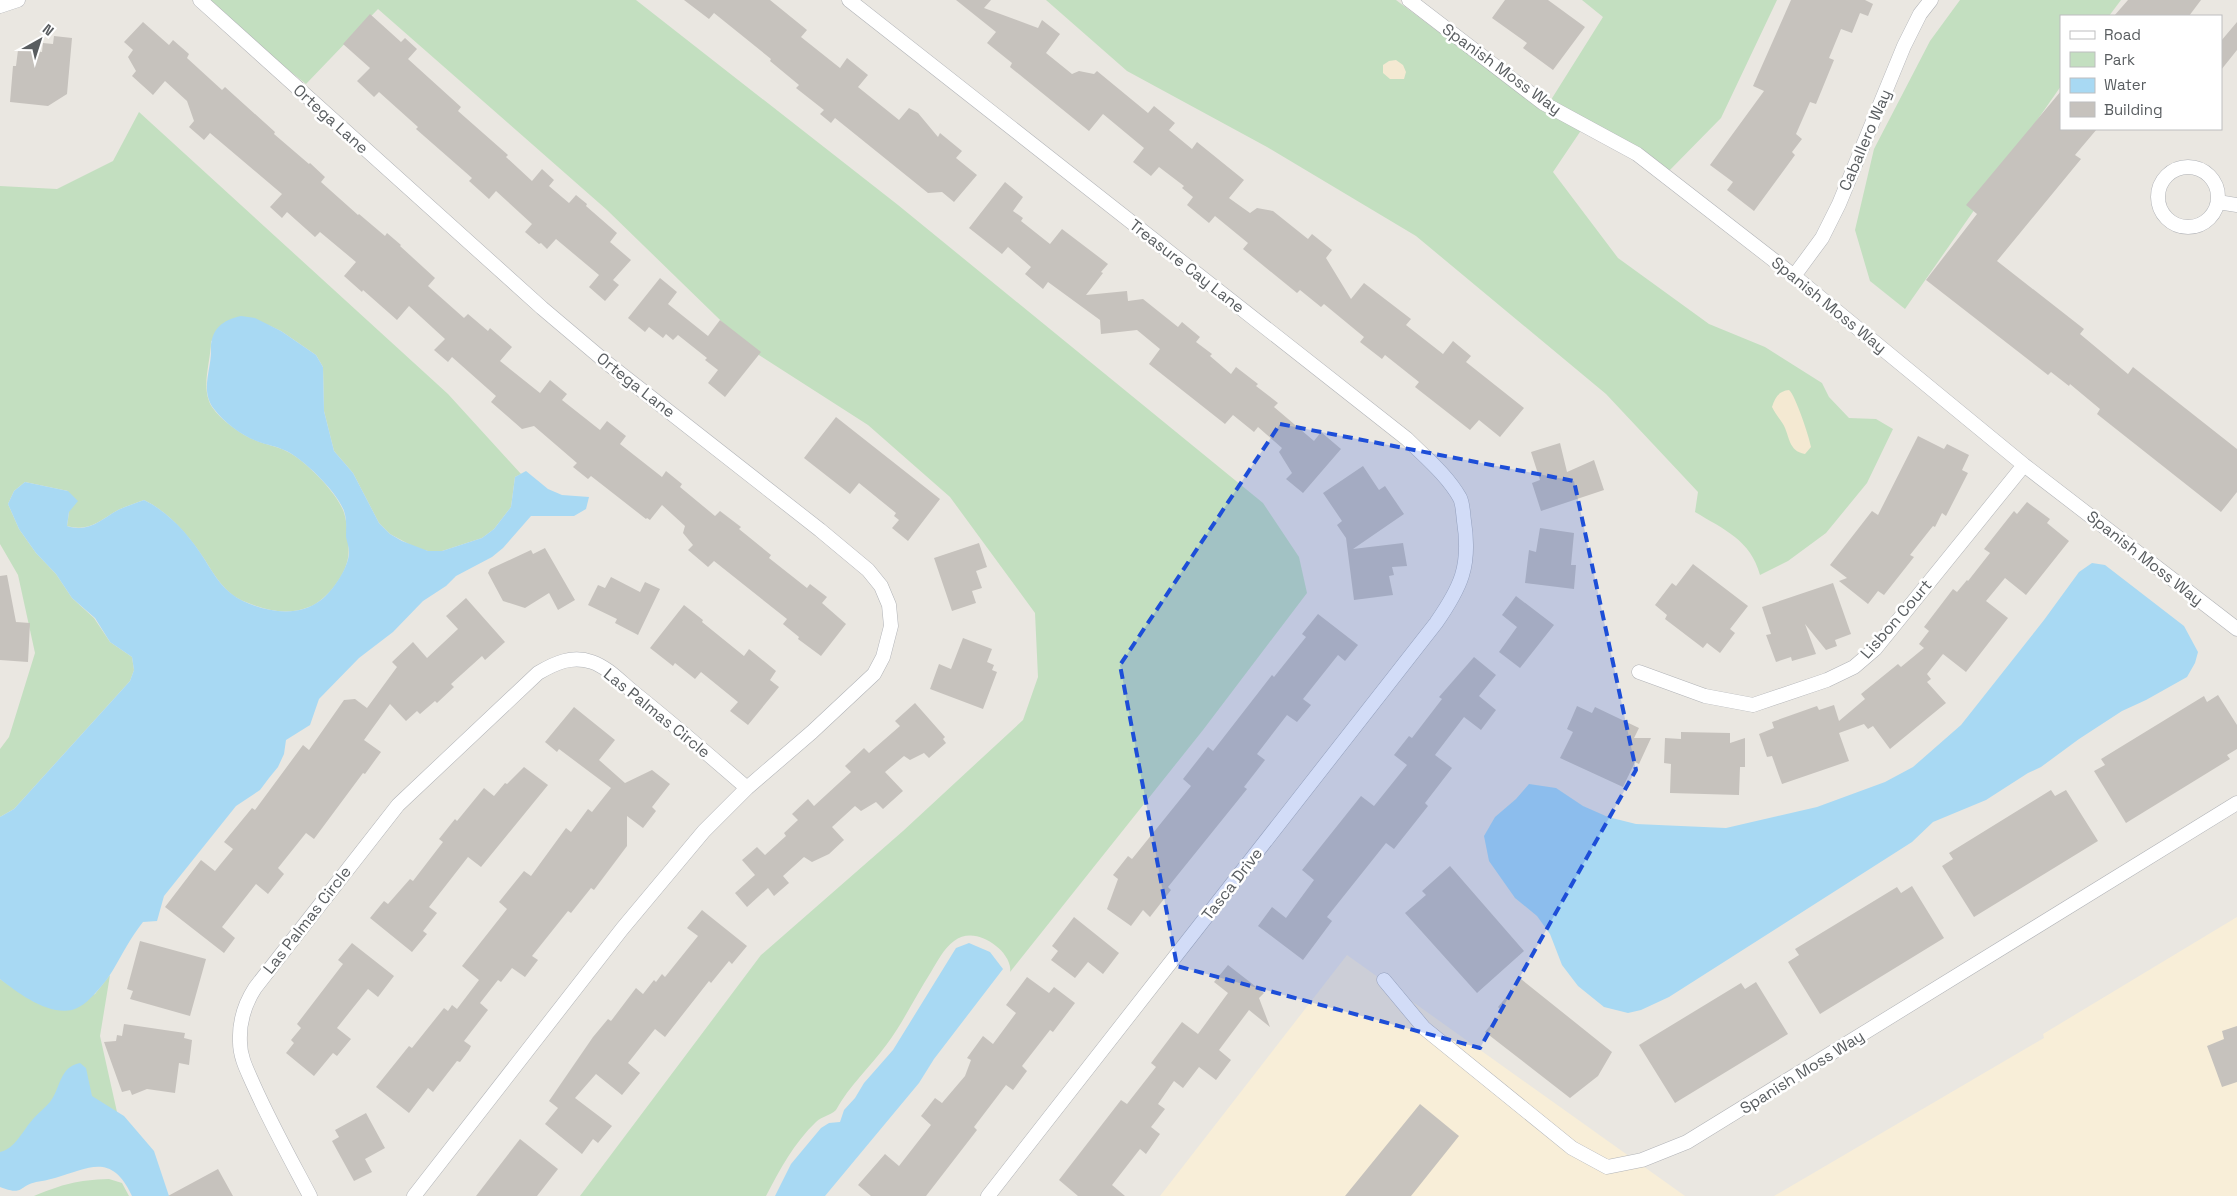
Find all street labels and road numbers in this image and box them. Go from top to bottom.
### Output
street label: Spanish Moss Way [1438,19,1566,119]
street label: Ortega Lane [289,80,373,158]
street label: Caballero Way [1834,86,1896,194]
street label: Treasure Cay Lane [1125,214,1249,318]
street label: Spanish Moss Way [1767,252,1891,358]
street label: Ortega Lane [592,348,680,422]
street label: Spanish Moss Way [2082,506,2208,610]
street label: Lisbon Court [1856,575,1936,663]
street label: Las Palmas Circle [599,664,715,762]
street label: Tasca Drive [1197,843,1267,925]
street label: Las Palmas Circle [258,862,356,978]
street label: Spanish Moss Way [1736,1025,1868,1119]

